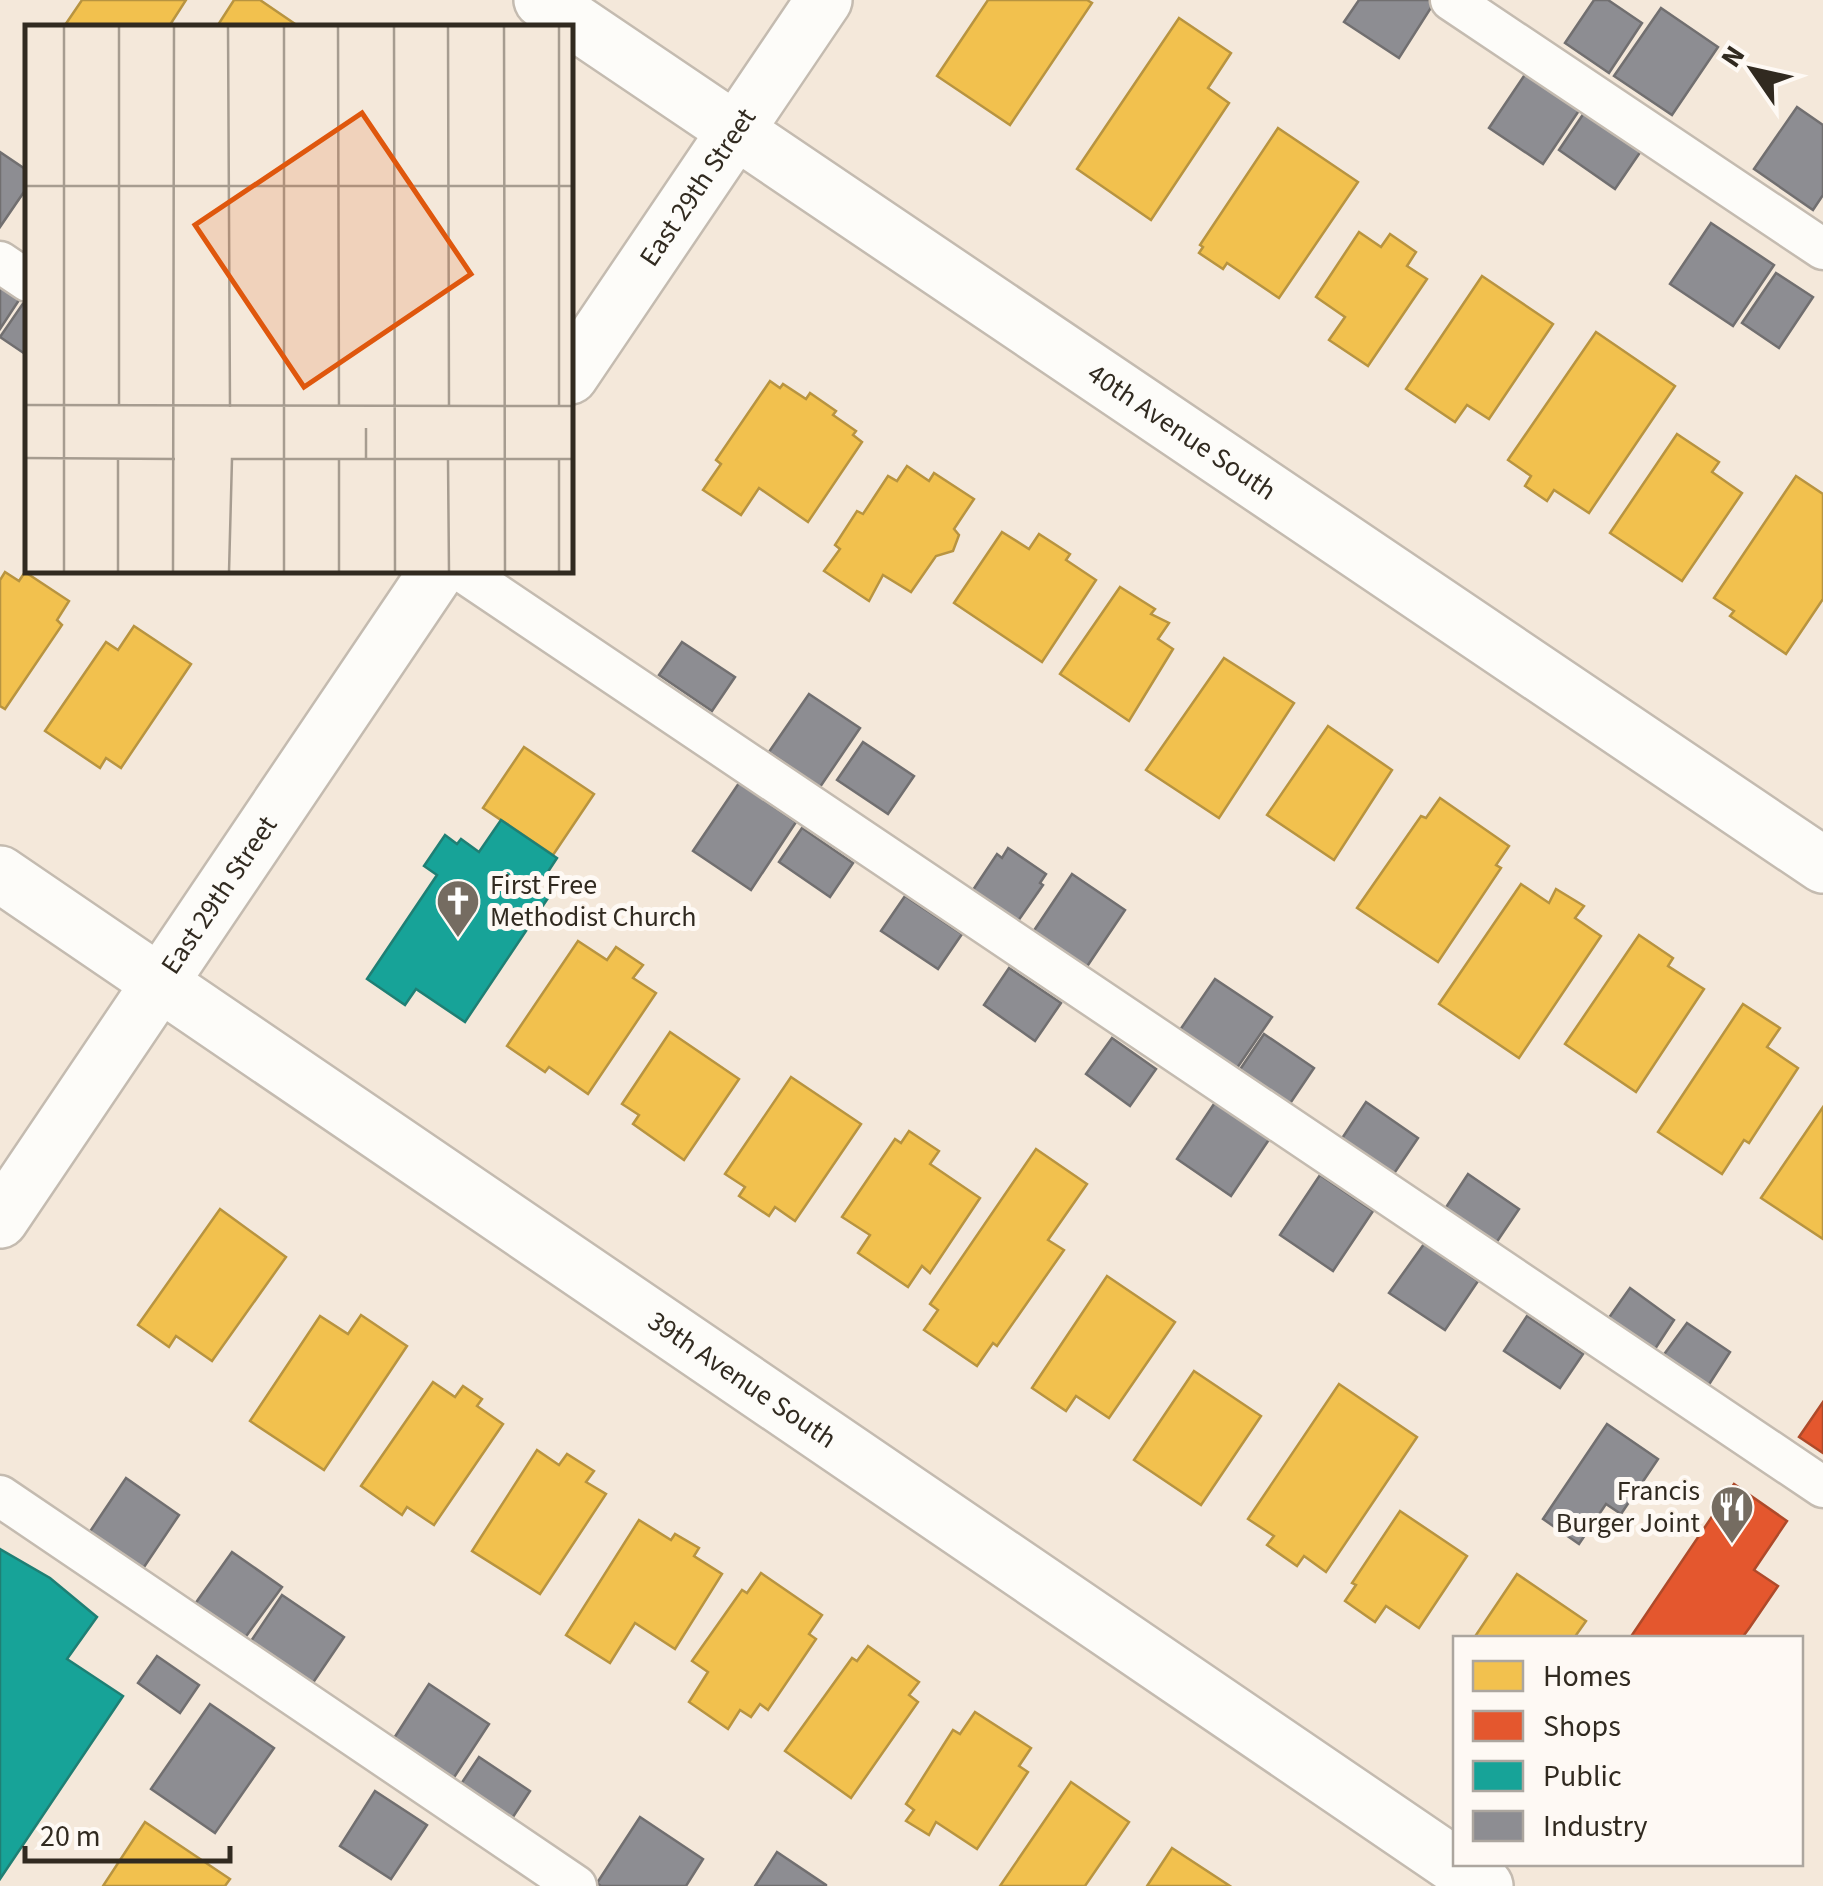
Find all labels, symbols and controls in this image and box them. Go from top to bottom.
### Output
north arrow [1703,20,1803,120]
inset map [25,25,572,572]
text: N [1711,38,1755,75]
street label: East 29th Street [630,99,766,274]
street label: 40th Avenue South [1079,354,1284,510]
street label: East 29th Street [151,807,287,982]
place label: First Free Methodist Church [490,865,696,937]
church icon: First Free Methodist Church [435,878,481,939]
street label: 39th Avenue South [640,1301,844,1458]
place label: Francis Burger Joint [1556,1471,1701,1543]
restaurant icon: Francis Burger Joint [1709,1484,1755,1545]
legend [1453,1636,1803,1866]
text: Homes [1543,1655,1631,1698]
text: Shops [1543,1705,1621,1748]
text: Public [1543,1755,1622,1798]
scale bar [25,1801,230,1863]
text: Industry [1543,1805,1648,1848]
text: 20 m [40,1815,101,1858]

